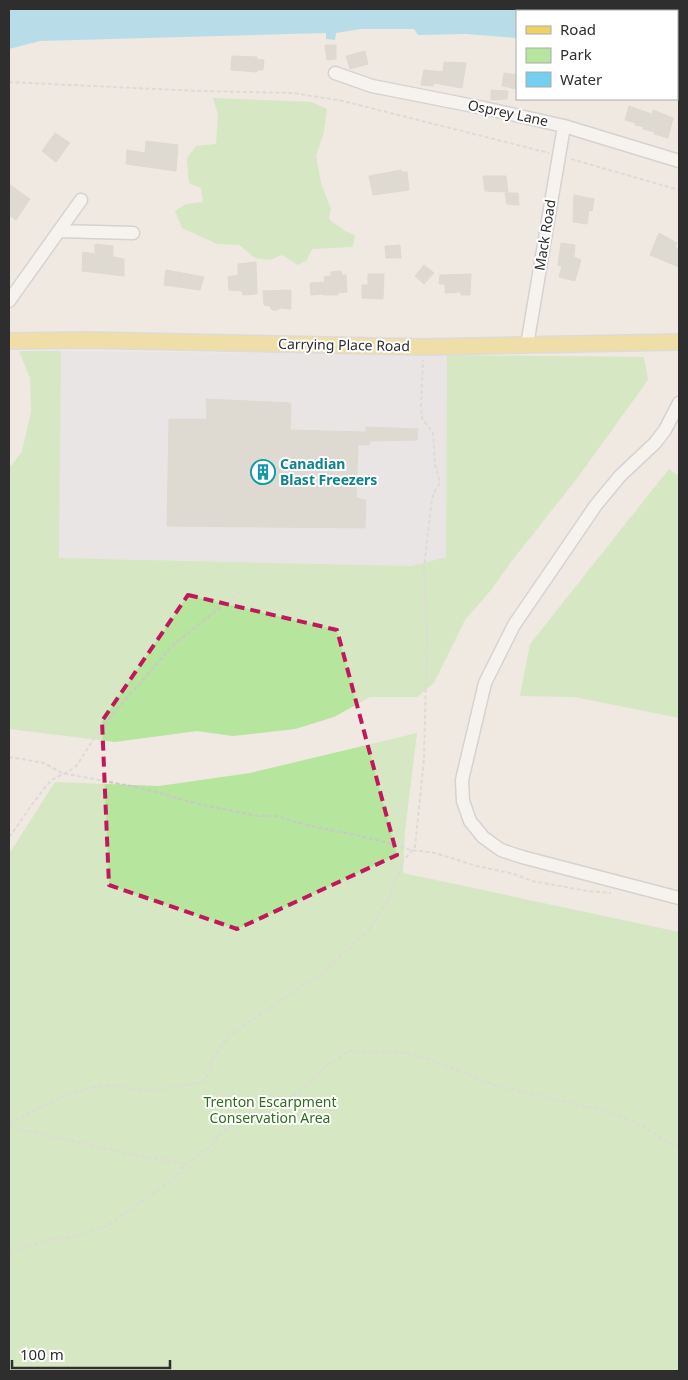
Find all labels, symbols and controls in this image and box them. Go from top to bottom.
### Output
legend [516,10,678,100]
text: Road [560,19,596,39]
text: Park [560,44,592,64]
text: Water [560,69,602,89]
street label: Osprey Lane [466,95,550,130]
street label: Mack Road [529,198,560,272]
street label: Carrying Place Road [278,334,410,355]
place label: Canadian Blast Freezers [280,454,377,489]
building icon: Canadian Blast Freezers [250,459,276,485]
park label: Trenton Escarpment Conservation Area [203,1092,337,1127]
scale bar [12,1338,170,1370]
text: 100 m [20,1344,64,1364]

